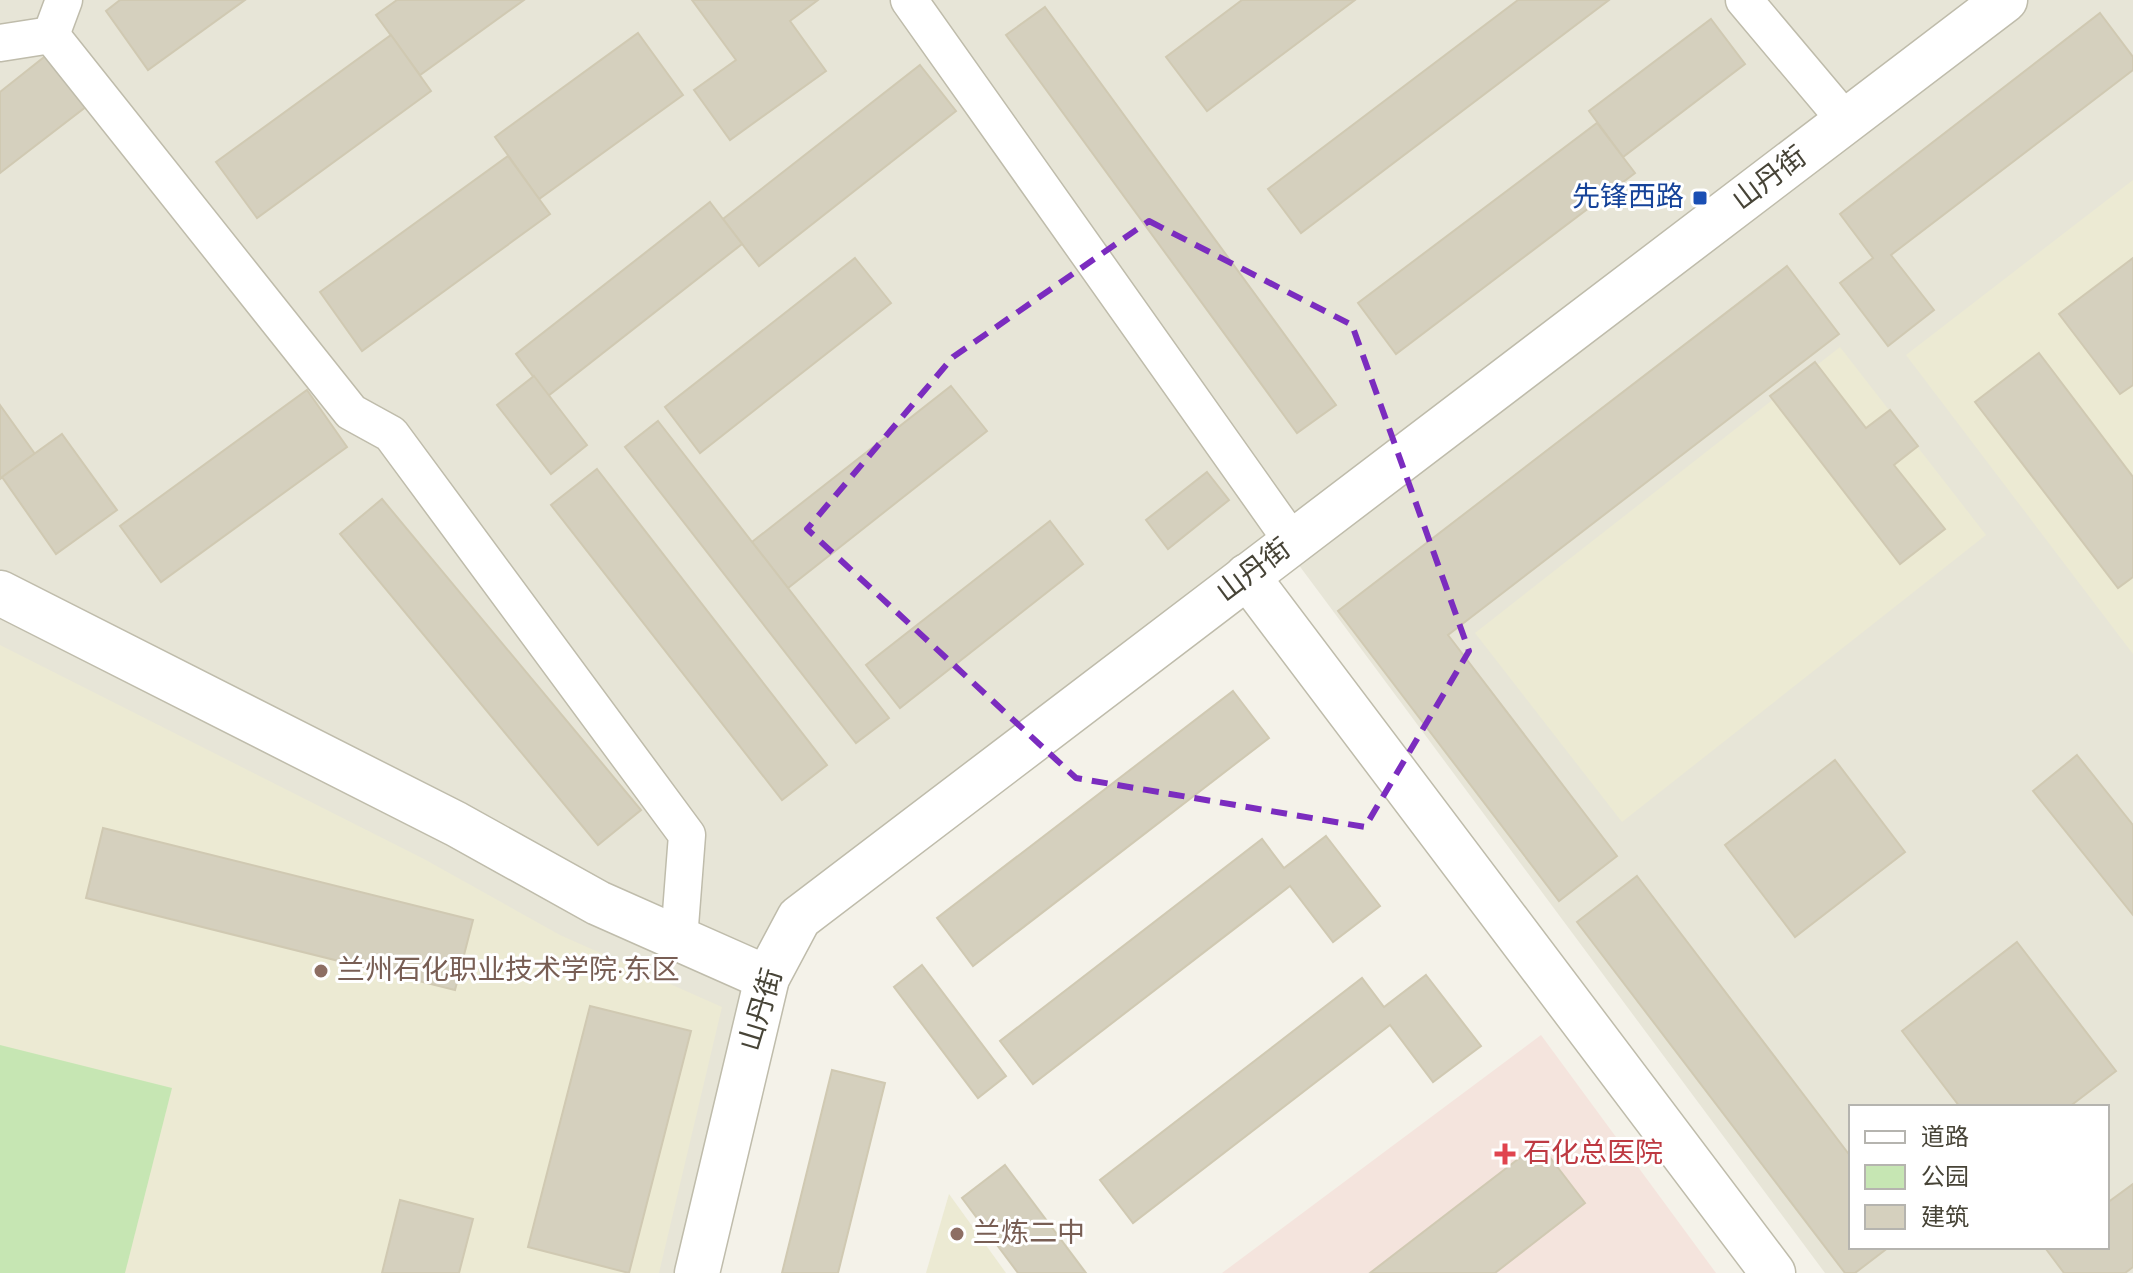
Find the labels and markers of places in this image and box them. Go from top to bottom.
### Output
place label: 先锋西路 [1572,182,1684,212]
marker: 先锋西路 [1691,189,1709,207]
place label: 兰州石化职业技术学院·东区 [337,955,679,985]
marker: 兰州石化职业技术学院·东区 [312,962,330,980]
place label: 石化总医院 [1523,1138,1663,1168]
marker: 石化总医院 [1494,1143,1516,1165]
place label: 兰炼二中 [973,1218,1085,1248]
marker: 兰炼二中 [948,1225,966,1243]

